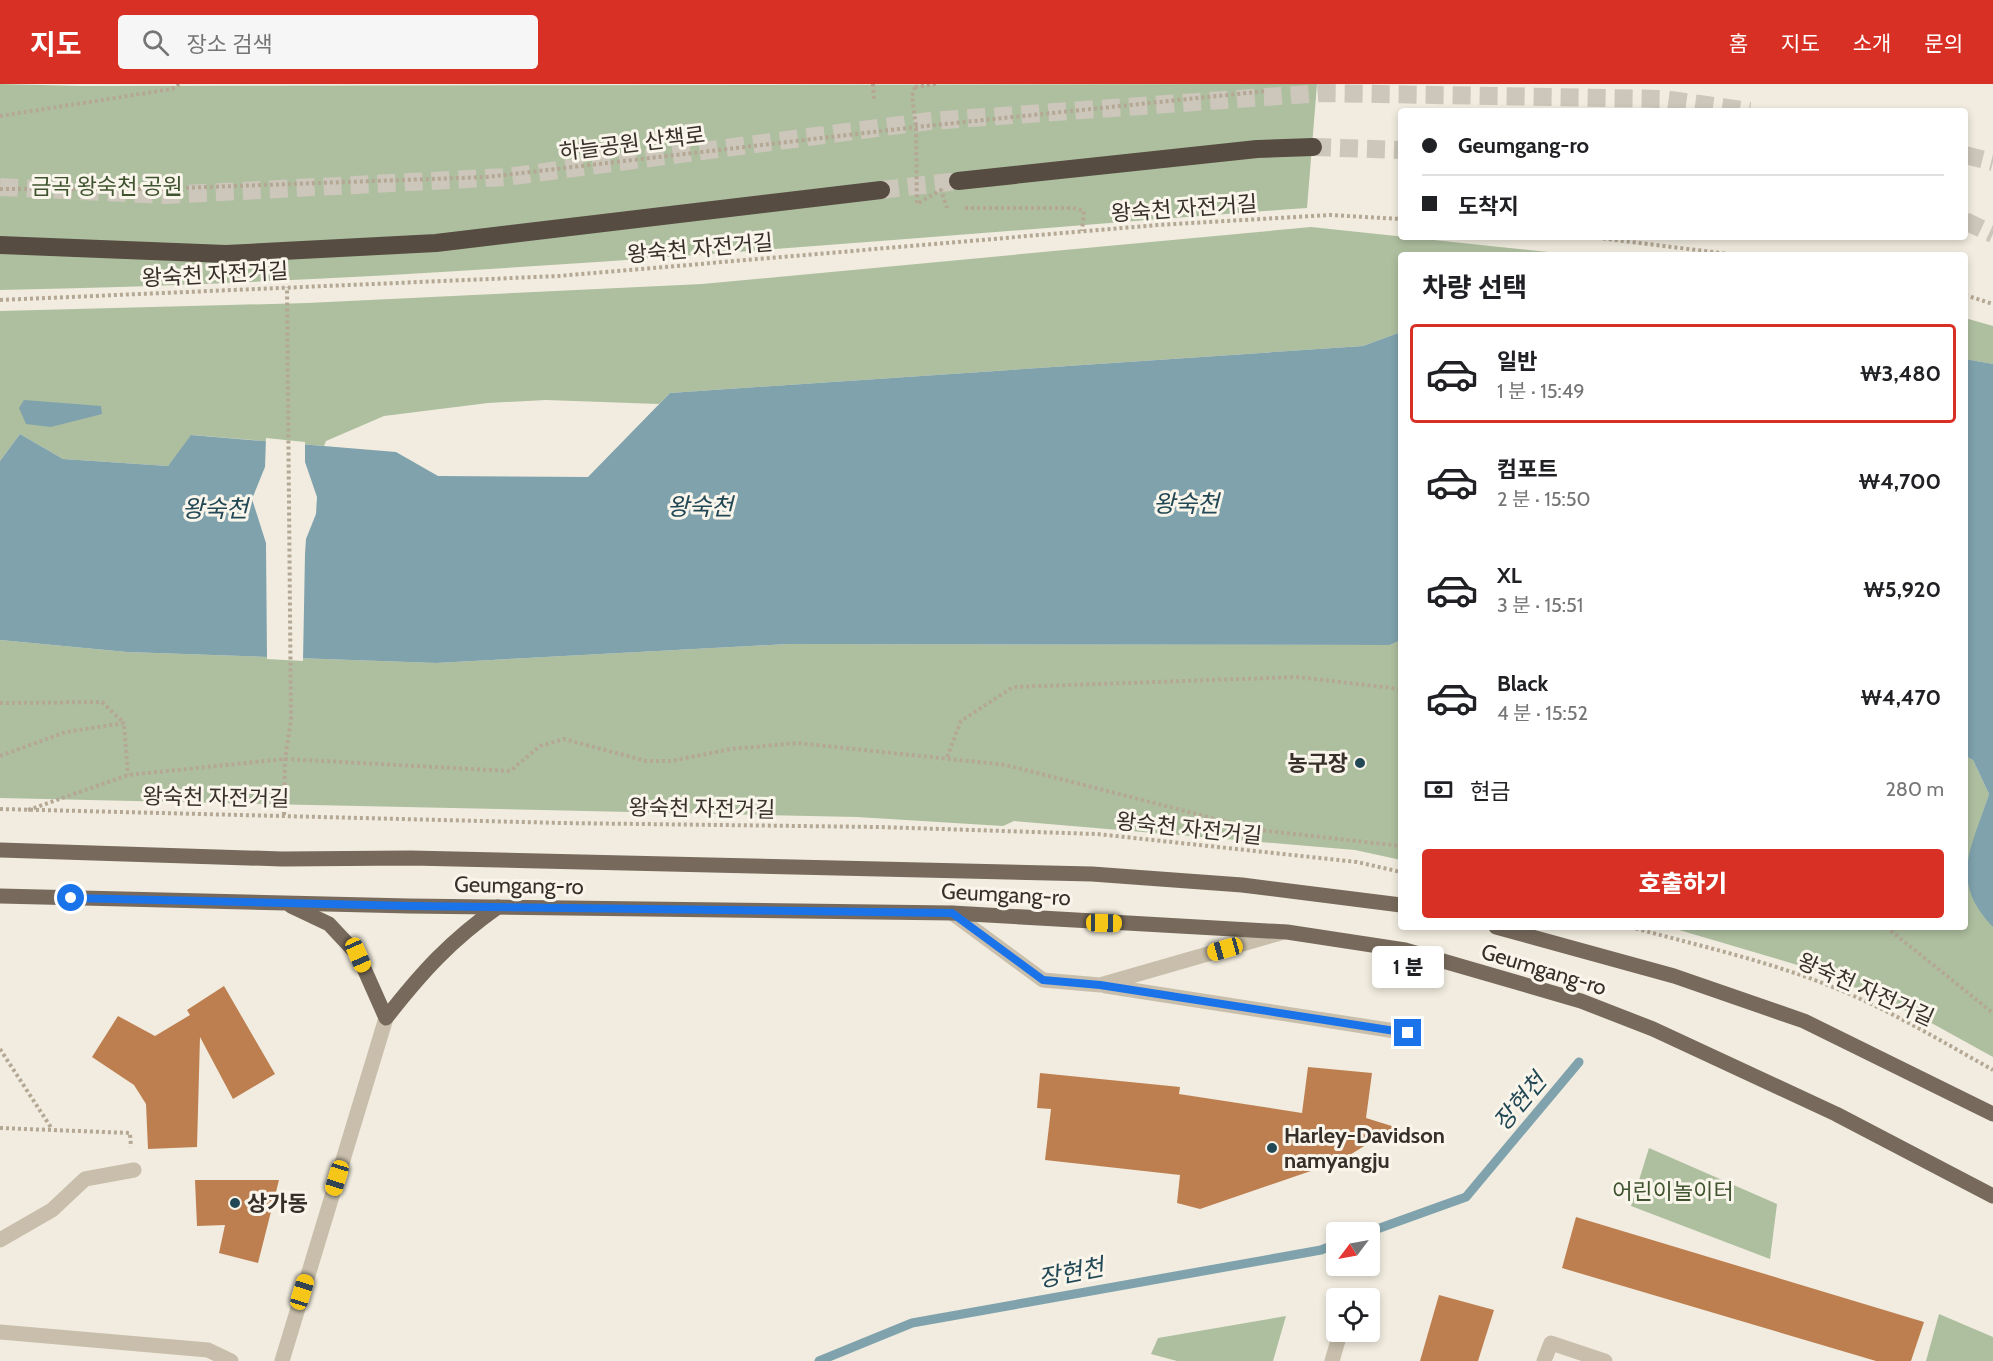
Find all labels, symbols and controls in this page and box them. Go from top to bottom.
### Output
search box [118,15,538,69]
icon: search [139,26,172,59]
text: 지도 [30,27,82,61]
text: 장소 검색 [187,31,272,58]
text: 홈 [1729,31,1748,56]
text: 지도 [1781,31,1820,56]
text: 소개 [1853,31,1891,56]
text: 문의 [1924,31,1963,56]
street label: 하늘공원 산책로 [558,121,706,166]
text: Geumgang-ro [1458,132,1589,159]
park label: 금곡 왕숙천 공원 [31,173,183,200]
street label: 왕숙천 자전거길 [1110,190,1258,227]
text: 도착지 [1458,193,1519,220]
street label: 왕숙천 자전거길 [626,229,774,268]
street label: 왕숙천 자전거길 [141,257,289,292]
text: 차량 선택 [1422,271,1527,304]
icon: car [1425,347,1479,401]
text: 일반 [1497,348,1537,375]
text: ₩3,480 [1860,360,1941,387]
text: 1 분 · 15:49 [1497,379,1585,403]
icon: car [1425,455,1479,509]
text: 컴포트 [1497,456,1558,483]
text: ₩4,700 [1859,468,1941,495]
text: 2 분 · 15:50 [1497,487,1590,511]
water label: 왕숙천 [1153,489,1222,518]
water label: 왕숙천 [667,492,736,521]
water label: 왕숙천 [182,494,251,523]
text: XL [1497,562,1522,589]
icon: car [1425,563,1479,617]
text: ₩5,920 [1864,576,1941,603]
text: 3 분 · 15:51 [1497,593,1583,617]
text: Black [1497,670,1548,697]
icon: car [1425,671,1479,725]
text: ₩4,470 [1861,684,1941,711]
text: 4 분 · 15:52 [1497,701,1588,725]
place label: 농구장 [1287,750,1348,777]
marker: 농구장 [1353,756,1367,770]
icon: cash [1422,773,1455,806]
text: 280 m [1885,777,1944,801]
text: 현금 [1470,778,1510,805]
street label: 왕숙천 자전거길 [142,783,290,812]
street label: 왕숙천 자전거길 [628,794,776,823]
street label: 왕숙천 자전거길 [1115,807,1263,850]
button: 호출하기 [1422,849,1944,918]
street label: Geumgang-ro [454,871,584,900]
street label: Geumgang-ro [941,878,1071,911]
route start [57,884,84,911]
car [1086,914,1122,932]
car [342,935,374,975]
car [1205,935,1245,963]
street label: Geumgang-ro [1478,938,1610,1001]
callout: 1 분 [1372,946,1444,988]
street label: 왕숙천 자전거길 [1793,947,1938,1032]
text: 1 분 [1393,955,1423,979]
route end [1394,1019,1421,1046]
water label: 장현천 [1487,1065,1554,1136]
place label: Harley-Davidson namyangju [1284,1122,1445,1174]
marker: Harley-Davidson namyangju [1265,1141,1279,1155]
car [323,1158,351,1198]
park label: 어린이놀이터 [1612,1178,1734,1205]
place label: 상가동 [247,1190,308,1217]
marker: 상가동 [228,1196,242,1210]
north arrow [1326,1222,1380,1276]
map controls [1326,1222,1380,1342]
water label: 장현천 [1036,1251,1109,1293]
car [288,1272,316,1312]
button: locate [1326,1288,1380,1342]

